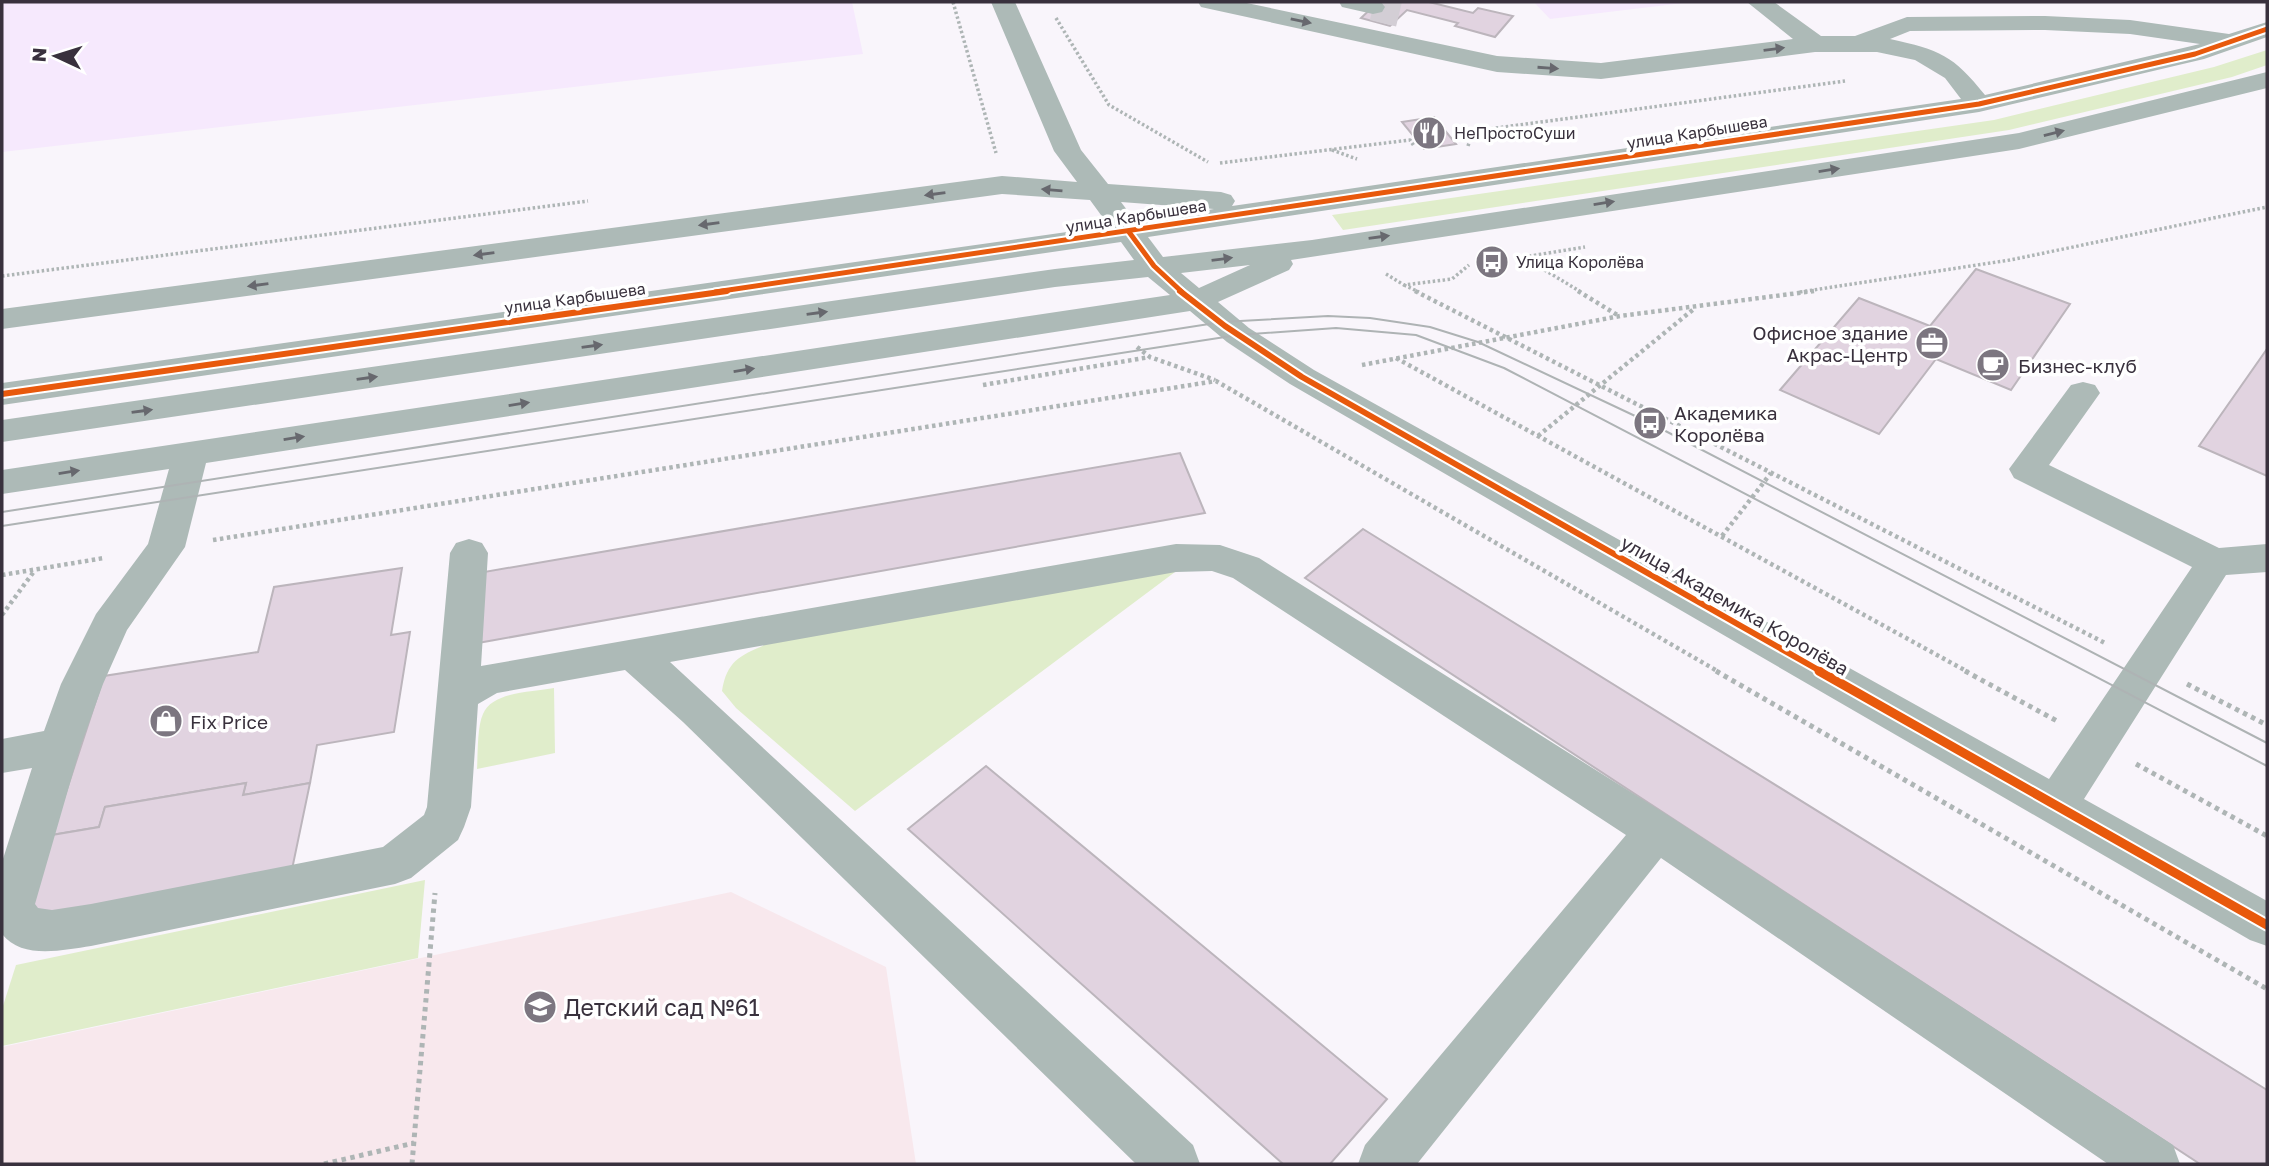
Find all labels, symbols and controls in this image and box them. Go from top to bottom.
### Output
one-way arrow [1290,16,1312,27]
north arrow [21,21,91,91]
one-way arrow [1763,44,1785,55]
text: N [27,47,51,63]
one-way arrow [1537,62,1559,73]
street label: улица Карбышева [1625,111,1769,153]
restaurant icon: НеПростоСуши [1410,114,1448,152]
place label: НеПростоСуши [1454,123,1575,143]
one-way arrow [2043,127,2065,138]
one-way arrow [1819,164,1841,175]
one-way arrow [1041,184,1063,195]
one-way arrow [924,189,946,200]
street label: улица Карбышева [1064,195,1208,237]
one-way arrow [1594,198,1616,209]
one-way arrow [698,219,720,230]
one-way arrow [1369,231,1391,242]
bus stop icon: Улица Королёва [1473,243,1511,281]
one-way arrow [473,249,495,260]
place label: Улица Королёва [1516,252,1644,272]
one-way arrow [1212,253,1234,264]
street label: улица Карбышева [503,278,647,318]
one-way arrow [247,279,269,290]
one-way arrow [807,307,829,318]
place label: Офисное здание Акрас-Центр [1753,321,1908,366]
office icon: Офисное здание Акрас-Центр [1913,324,1951,362]
one-way arrow [581,340,603,351]
cafe icon: Бизнес-клуб [1974,346,2012,384]
place label: Бизнес-клуб [2018,354,2137,377]
one-way arrow [733,364,755,375]
one-way arrow [356,373,378,384]
one-way arrow [508,398,530,409]
place label: Академика Королёва [1674,401,1777,446]
bus stop icon: Академика Королёва [1631,404,1669,442]
one-way arrow [131,405,153,416]
one-way arrow [283,432,305,443]
one-way arrow [58,466,80,477]
street label: улица Академика Королёва [1617,530,1853,680]
shop icon: Fix Price [147,702,185,740]
place label: Fix Price [190,710,268,733]
school or university icon: Детский сад №61 [521,988,559,1026]
place label: Детский сад №61 [564,993,760,1021]

